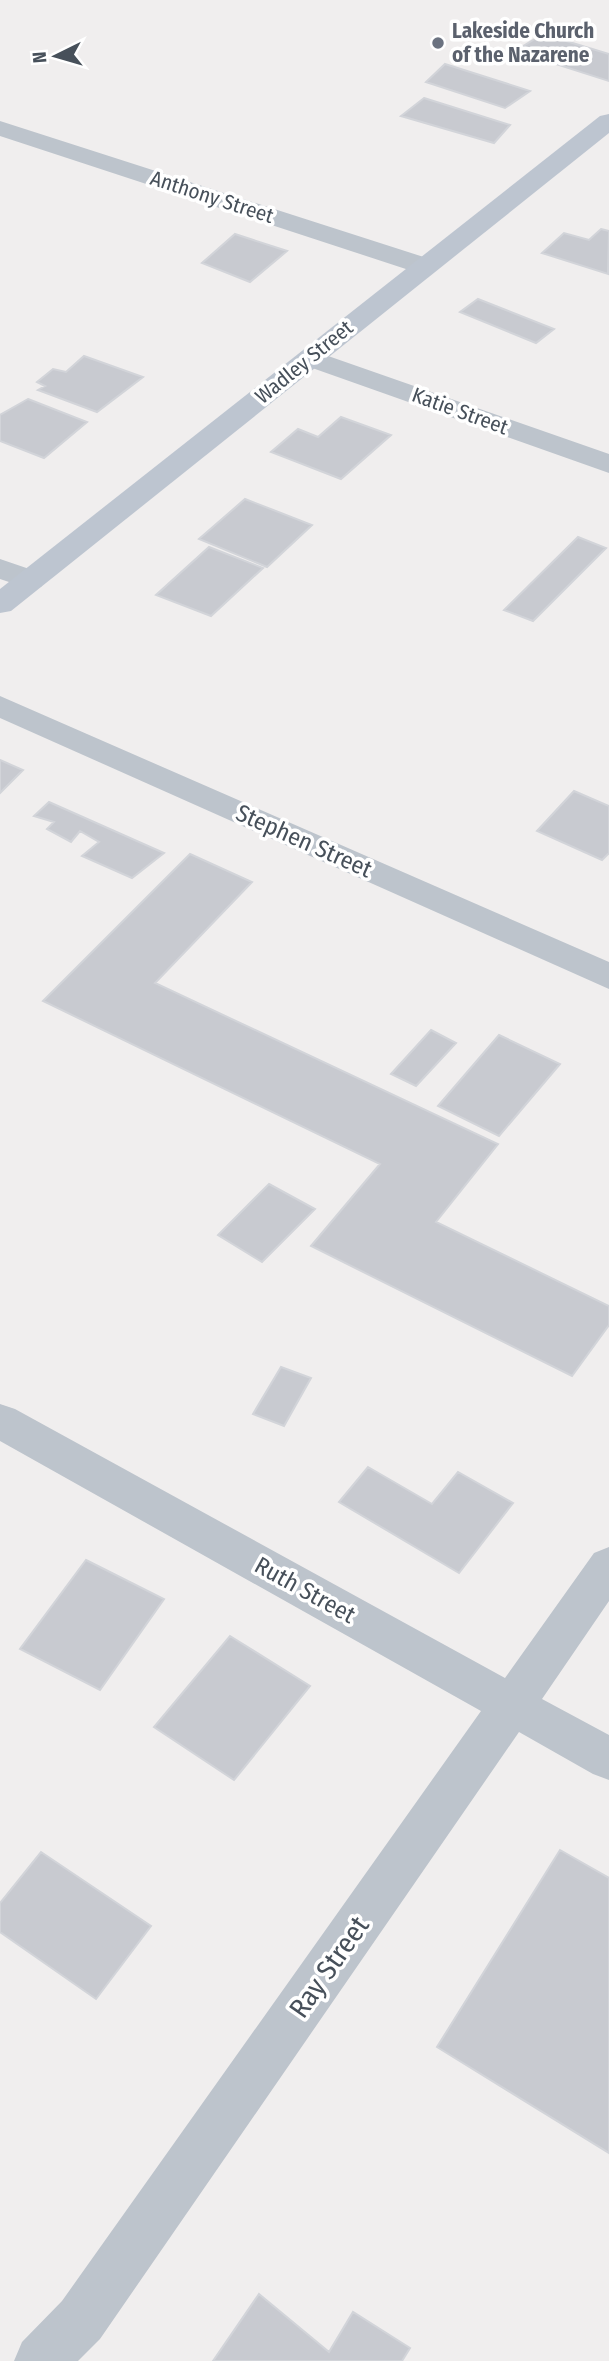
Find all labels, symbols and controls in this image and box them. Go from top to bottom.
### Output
place label: Lakeside Church of the Nazarene [452,18,594,68]
north arrow [21,21,91,91]
marker: Lakeside Church of the Nazarene [430,35,446,51]
text: N [28,51,52,64]
street label: Anthony Street [147,165,277,229]
street label: Wadley Street [250,315,358,409]
street label: Katie Street [408,382,512,440]
street label: Stephen Street [232,799,376,884]
street label: Ruth Street [250,1551,360,1629]
street label: Ray Street [282,1909,376,2024]

